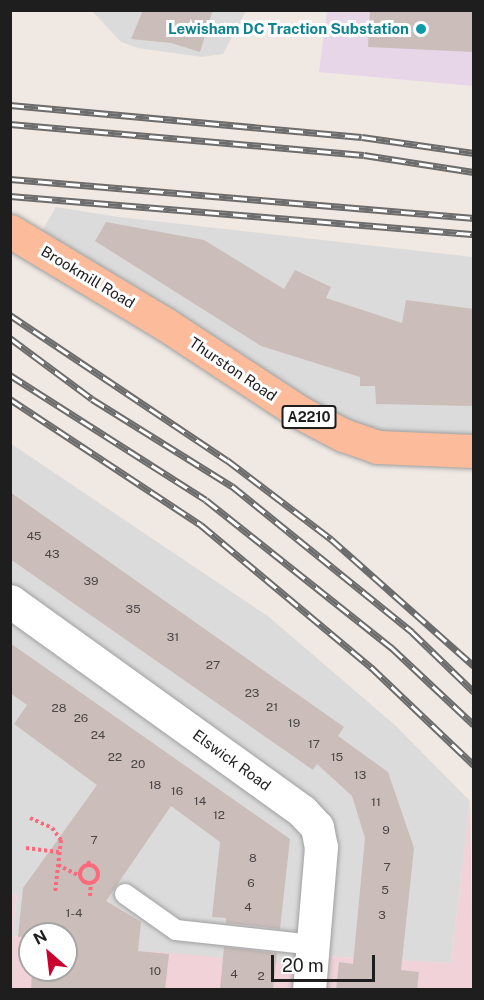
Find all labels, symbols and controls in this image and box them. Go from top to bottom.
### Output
place label: Lewisham DC Traction Substation [168,20,409,38]
marker: Lewisham DC Traction Substation [414,22,428,36]
street label: Brookmill Road [38,242,138,312]
street label: Thurston Road [186,333,280,405]
road number: A2210 [280,406,338,428]
house number: 45 [26,530,42,544]
house number: 43 [44,548,60,562]
house number: 39 [84,575,98,589]
house number: 35 [125,603,141,617]
house number: 31 [167,631,179,645]
house number: 27 [206,659,220,673]
house number: 23 [245,687,259,701]
house number: 21 [266,701,278,715]
house number: 28 [52,702,66,716]
house number: 26 [74,712,88,726]
house number: 19 [288,717,300,731]
street label: Elswick Road [189,726,275,794]
house number: 24 [91,729,105,743]
house number: 17 [308,738,320,752]
house number: 22 [108,751,122,765]
house number: 15 [331,751,343,765]
house number: 20 [131,758,145,772]
house number: 13 [354,769,366,783]
house number: 18 [149,779,161,793]
house number: 16 [171,785,183,799]
house number: 14 [194,795,206,809]
house number: 11 [371,796,381,810]
house number: 12 [213,809,225,823]
house number: 9 [382,824,390,838]
house number: 7 [90,834,98,848]
house number: 8 [249,852,257,866]
house number: 7 [383,861,391,875]
house number: 6 [247,877,255,891]
house number: 5 [381,884,389,898]
house number: 4 [244,901,252,915]
house number: 1-4 [66,907,82,921]
house number: 3 [378,909,386,923]
north arrow [18,922,78,982]
text: N [30,926,50,949]
scale bar [274,943,378,981]
text: 20 m [282,955,324,976]
house number: 10 [149,965,161,979]
house number: 4 [230,968,238,982]
house number: 2 [257,970,265,984]

